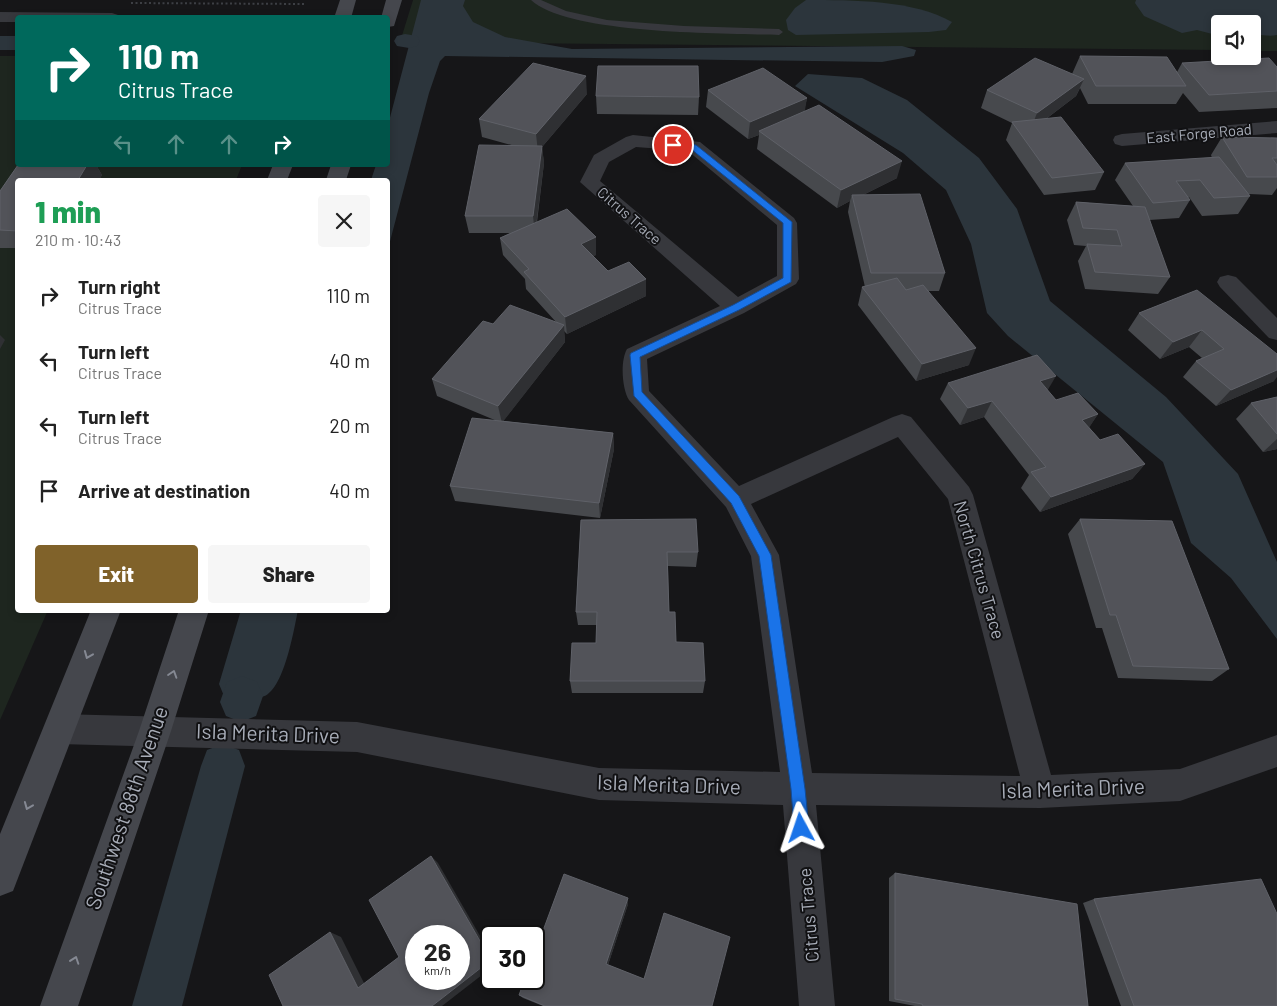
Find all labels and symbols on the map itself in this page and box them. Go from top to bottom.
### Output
street label: East Forge Road [1145,119,1252,147]
pin [652,124,694,166]
street label: Citrus Trace [594,183,665,248]
street label: North Citrus Trace [950,498,1010,642]
one-way arrow [84,650,94,659]
one-way arrow [168,670,178,679]
street label: Southwest 88th Avenue [79,703,172,912]
street label: Isla Merita Drive [196,717,340,748]
street label: Isla Merita Drive [597,768,741,799]
street label: Isla Merita Drive [1001,772,1145,803]
position arrow [774,801,826,853]
one-way arrow [24,802,34,810]
street label: Citrus Trace [793,867,823,963]
speed limit sign: 30 [480,925,545,990]
one-way arrow [69,956,79,965]

